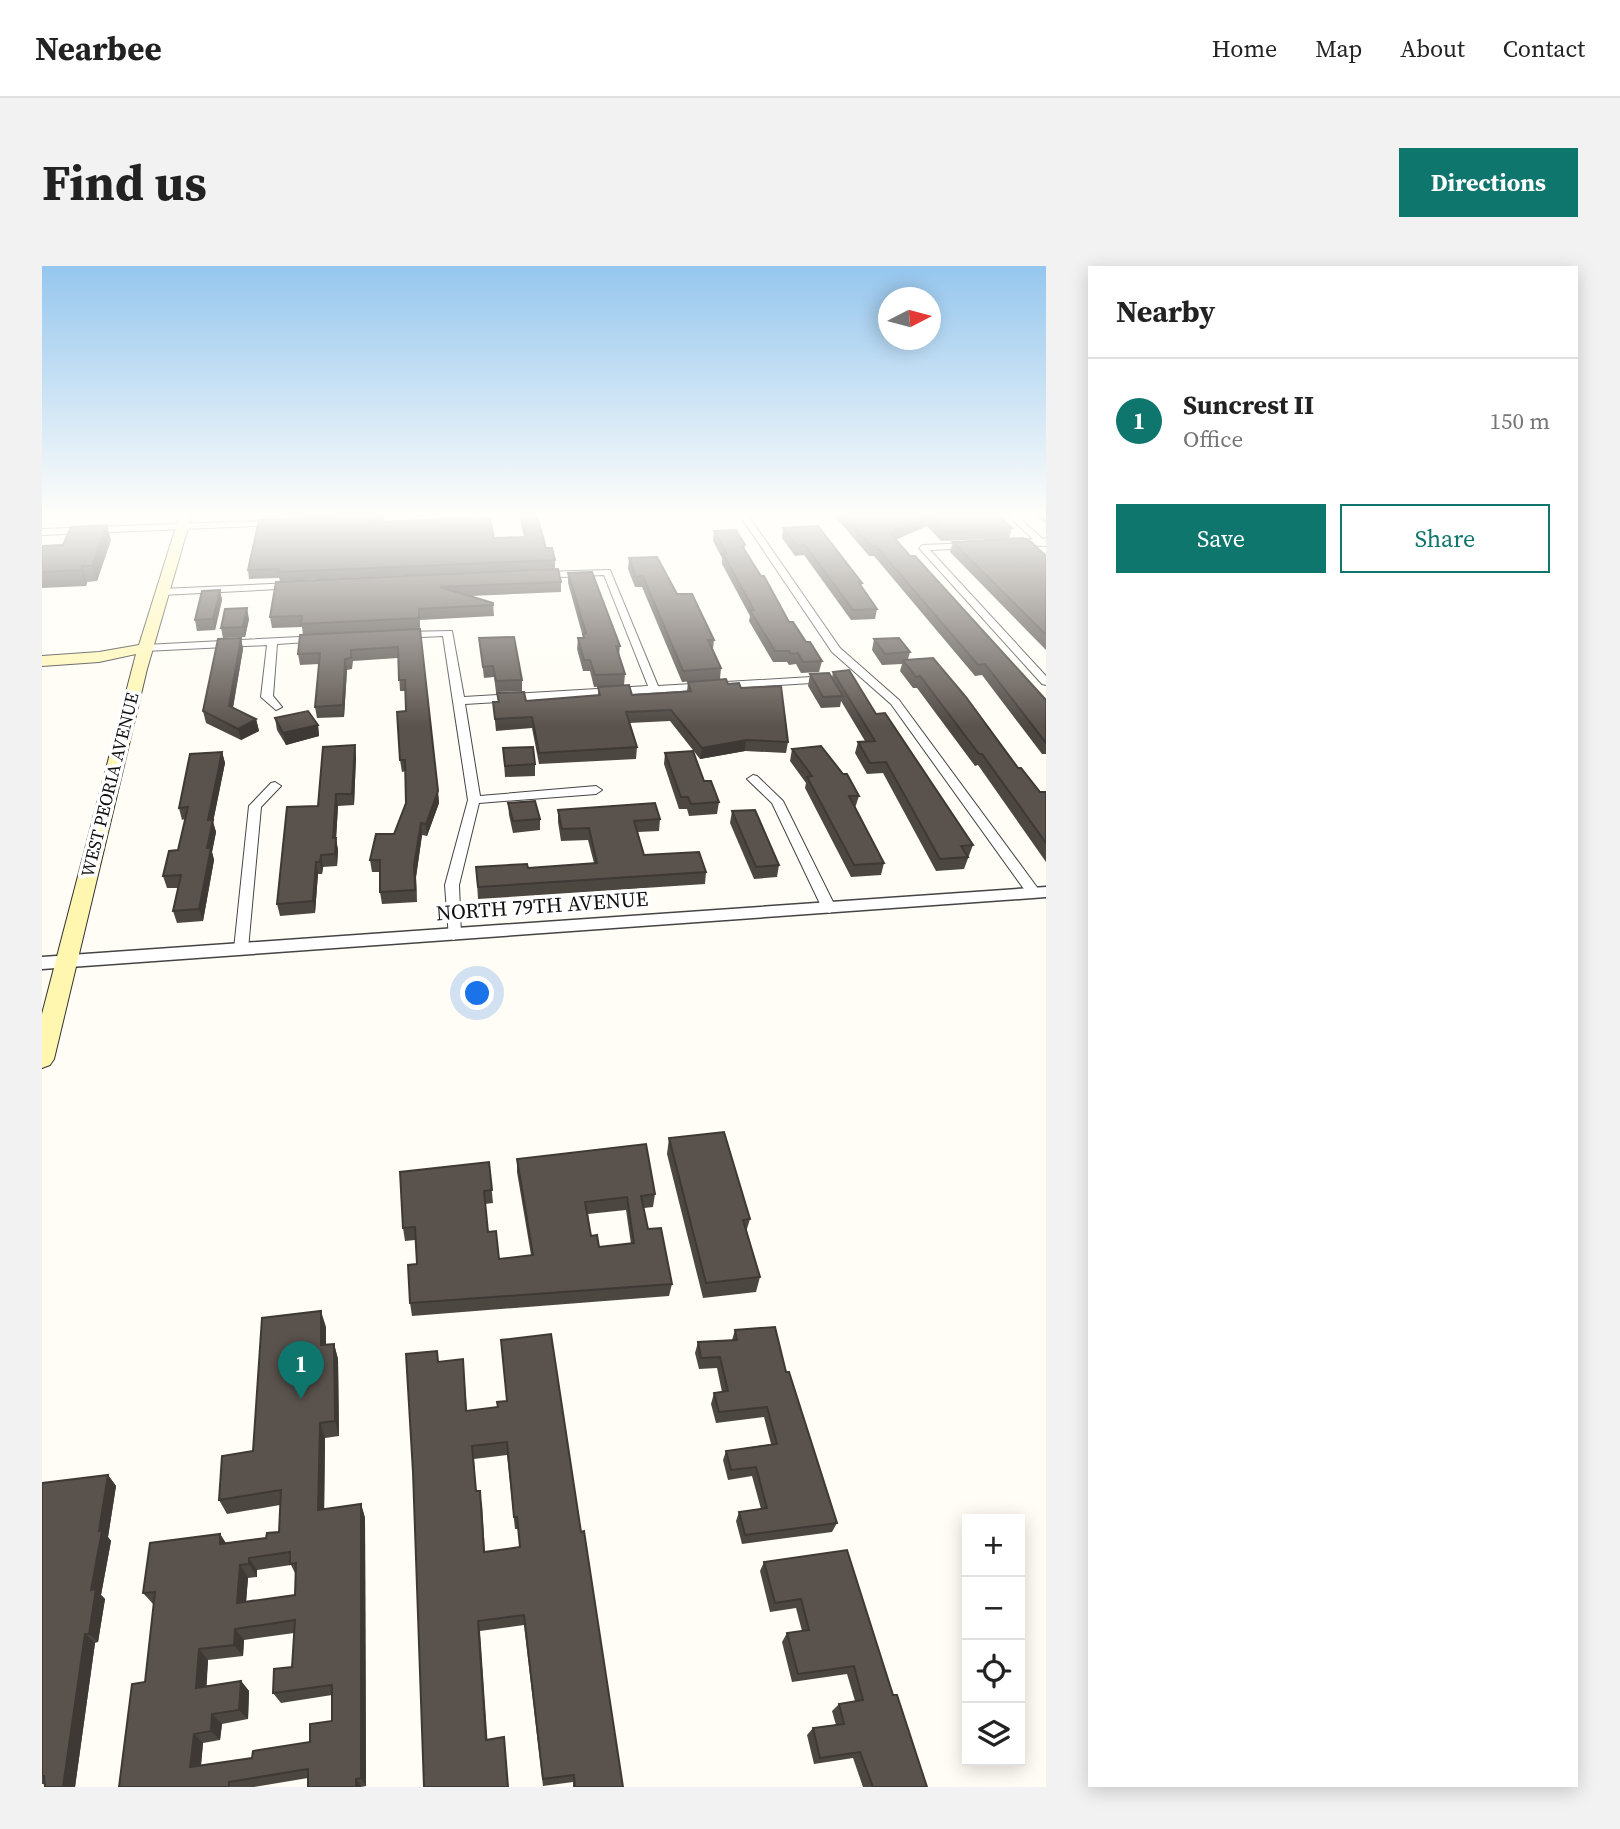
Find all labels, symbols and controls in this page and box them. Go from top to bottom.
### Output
text: Nearbee [35,26,162,71]
text: Home [1212,32,1277,65]
text: Map [1315,32,1362,65]
text: About [1400,32,1465,65]
text: Contact [1503,32,1585,65]
button: Directions [1399,148,1578,217]
text: Find us [42,149,207,216]
north arrow [878,287,941,350]
text: Nearby [1116,291,1215,332]
text: Suncrest II [1183,387,1314,423]
text: 1 [1133,405,1145,437]
text: 150 m [1489,405,1550,437]
text: Office [1183,423,1243,455]
button: Save [1116,504,1326,573]
button: Share [1340,504,1550,573]
street label: WEST PEORIA AVENUE [74,690,145,880]
street label: NORTH 79TH AVENUE [435,884,649,927]
your location [460,976,494,1010]
pin: 1 [278,1341,324,1399]
map controls [962,1514,1025,1766]
button: + [962,1514,1025,1577]
button: − [962,1577,1025,1640]
button: locate [962,1640,1025,1703]
button: layers [962,1703,1025,1766]

